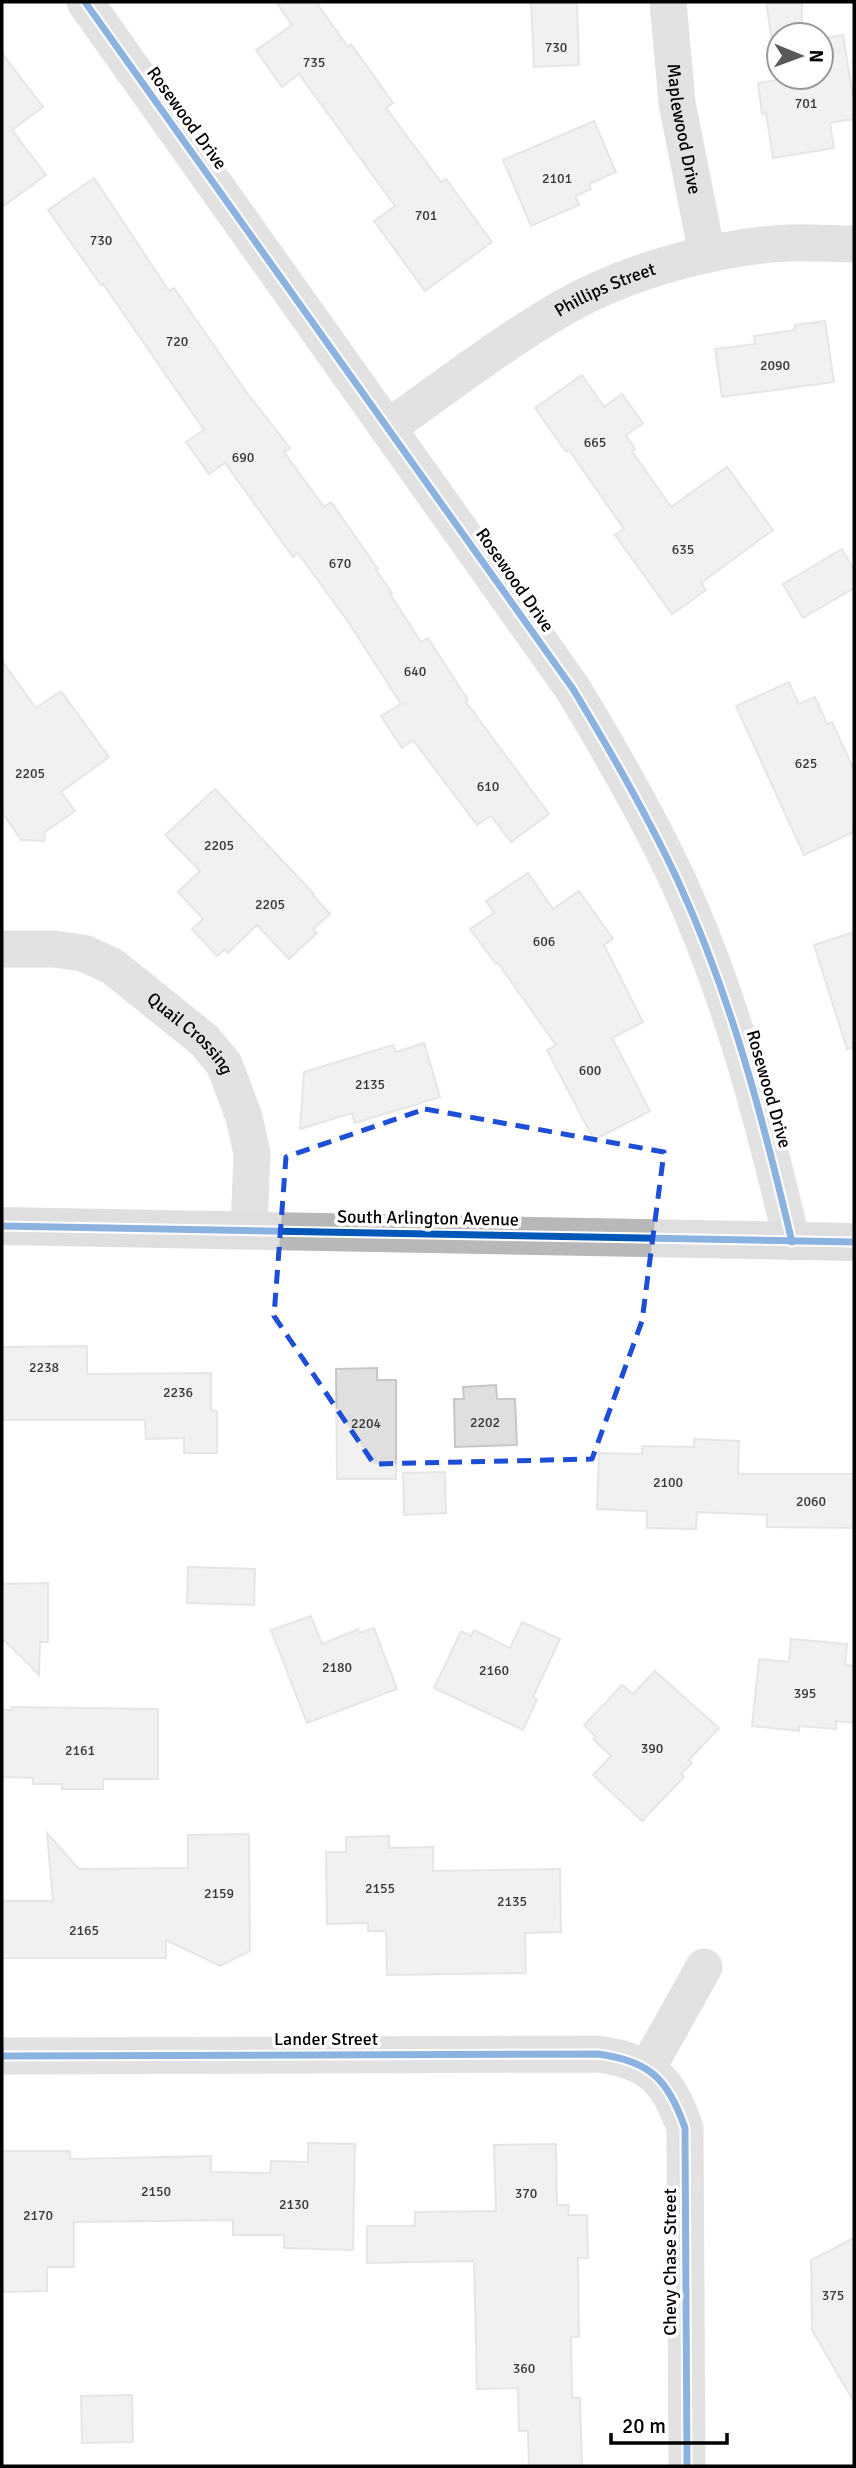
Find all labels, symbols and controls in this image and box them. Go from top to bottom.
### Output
north arrow [765,21,835,91]
house number: 730 [545,39,567,56]
text: N [804,49,828,63]
house number: 735 [303,54,325,71]
street label: Rosewood Drive [142,62,232,174]
street label: Maplewood Drive [663,63,706,196]
house number: 701 [795,95,817,112]
house number: 2101 [542,170,572,187]
house number: 701 [415,207,437,224]
house number: 730 [90,232,112,249]
street label: Phillips Street [550,258,658,321]
house number: 720 [166,333,188,350]
house number: 2090 [760,357,790,374]
house number: 665 [584,434,606,451]
house number: 690 [232,449,254,466]
street label: Rosewood Drive [471,524,559,636]
house number: 635 [672,541,694,558]
house number: 670 [329,555,351,572]
house number: 640 [404,663,426,680]
house number: 625 [795,755,817,772]
house number: 2205 [15,765,45,782]
house number: 610 [477,778,499,795]
house number: 2205 [204,837,234,854]
house number: 2205 [255,896,285,913]
house number: 606 [533,933,555,950]
street label: Quail Crossing [143,988,238,1078]
street label: Rosewood Drive [742,1027,796,1151]
house number: 600 [579,1062,601,1079]
house number: 2135 [355,1076,385,1093]
street label: South Arlington Avenue [337,1205,519,1231]
house number: 2238 [29,1359,59,1376]
house number: 2236 [163,1384,193,1401]
house number: 2202 [470,1414,500,1431]
house number: 2204 [351,1415,382,1432]
house number: 2100 [653,1474,683,1491]
house number: 2060 [796,1493,826,1510]
house number: 2180 [322,1659,352,1676]
house number: 2160 [479,1662,509,1679]
house number: 395 [794,1685,816,1702]
house number: 390 [641,1740,663,1757]
house number: 2161 [65,1742,95,1759]
house number: 2155 [365,1880,395,1897]
house number: 2159 [204,1885,234,1902]
house number: 2135 [497,1893,527,1910]
house number: 2165 [69,1922,99,1939]
street label: Lander Street [274,2028,378,2050]
house number: 2150 [141,2183,171,2200]
house number: 370 [515,2185,537,2202]
street label: Chevy Chase Street [659,2188,681,2336]
house number: 2130 [279,2196,309,2213]
house number: 2170 [23,2207,53,2224]
house number: 375 [822,2287,844,2304]
house number: 360 [513,2360,535,2377]
scale bar [611,2402,726,2446]
text: 20 m [622,2413,666,2439]

